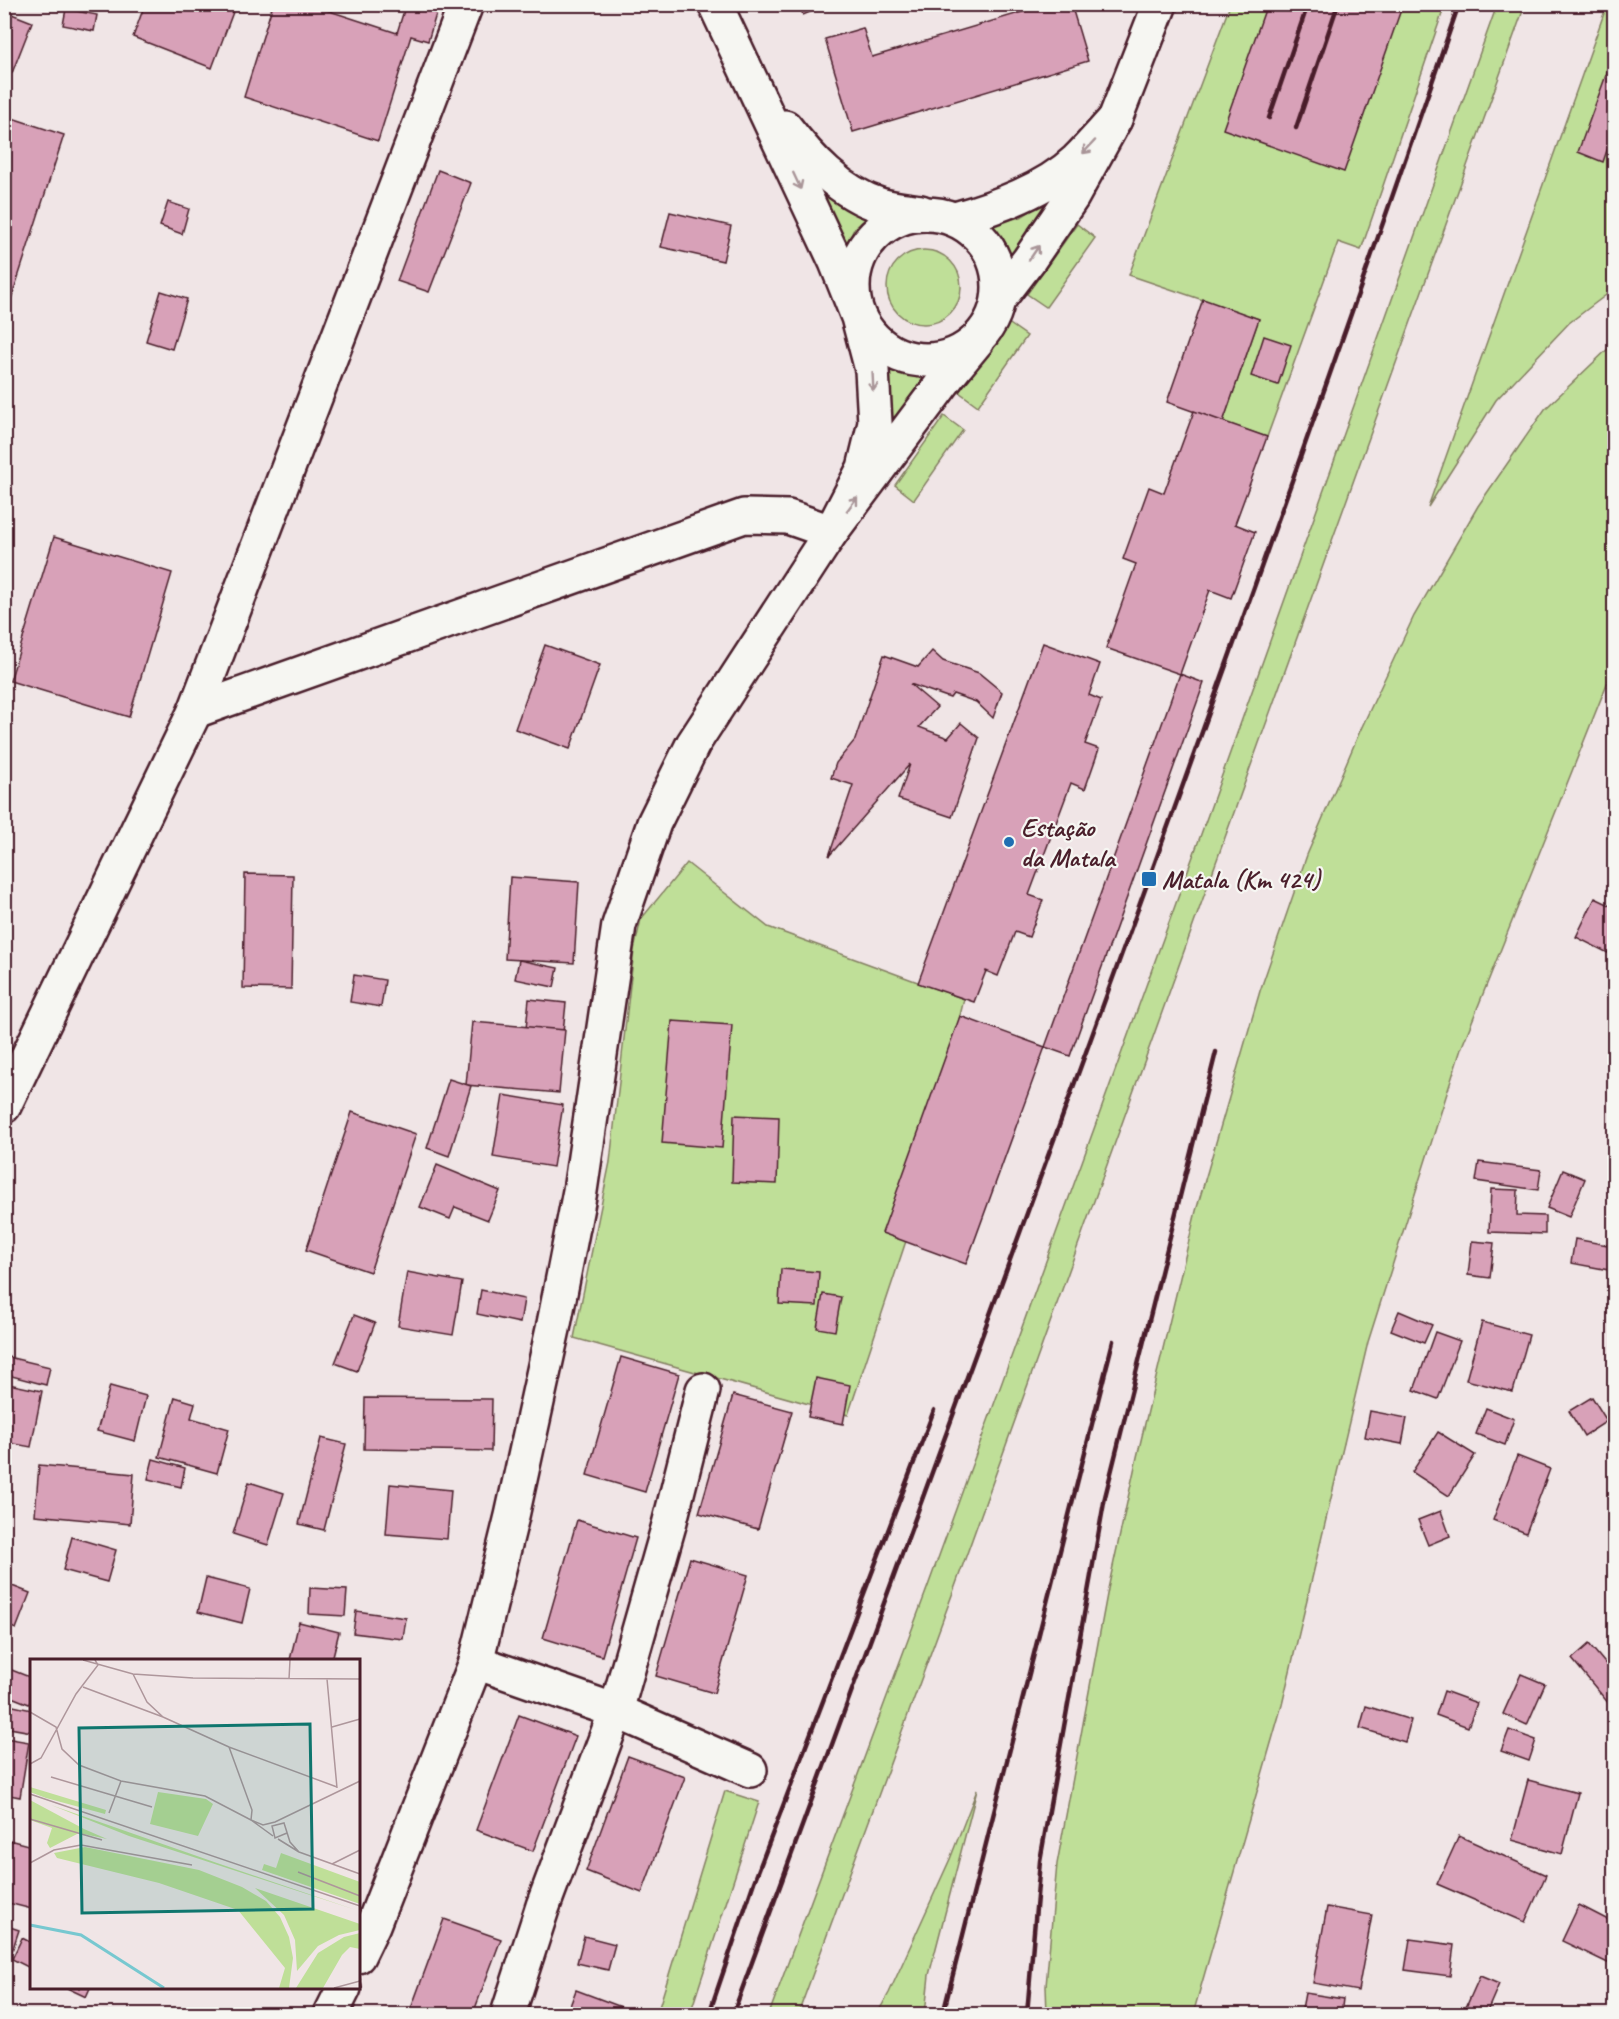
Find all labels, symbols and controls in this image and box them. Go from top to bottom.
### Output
one-way arrow [1082,139,1096,154]
one-way arrow [792,172,804,190]
one-way arrow [1028,245,1040,262]
one-way arrow [868,372,879,392]
one-way arrow [845,496,858,512]
place label: Estação da Matala [1021,811,1117,874]
marker: Estação da Matala [1002,835,1016,849]
place label: Matala (Km 424) [1162,863,1323,896]
marker: Matala (Km 424) [1140,870,1158,888]
inset map [30,1659,360,1989]

